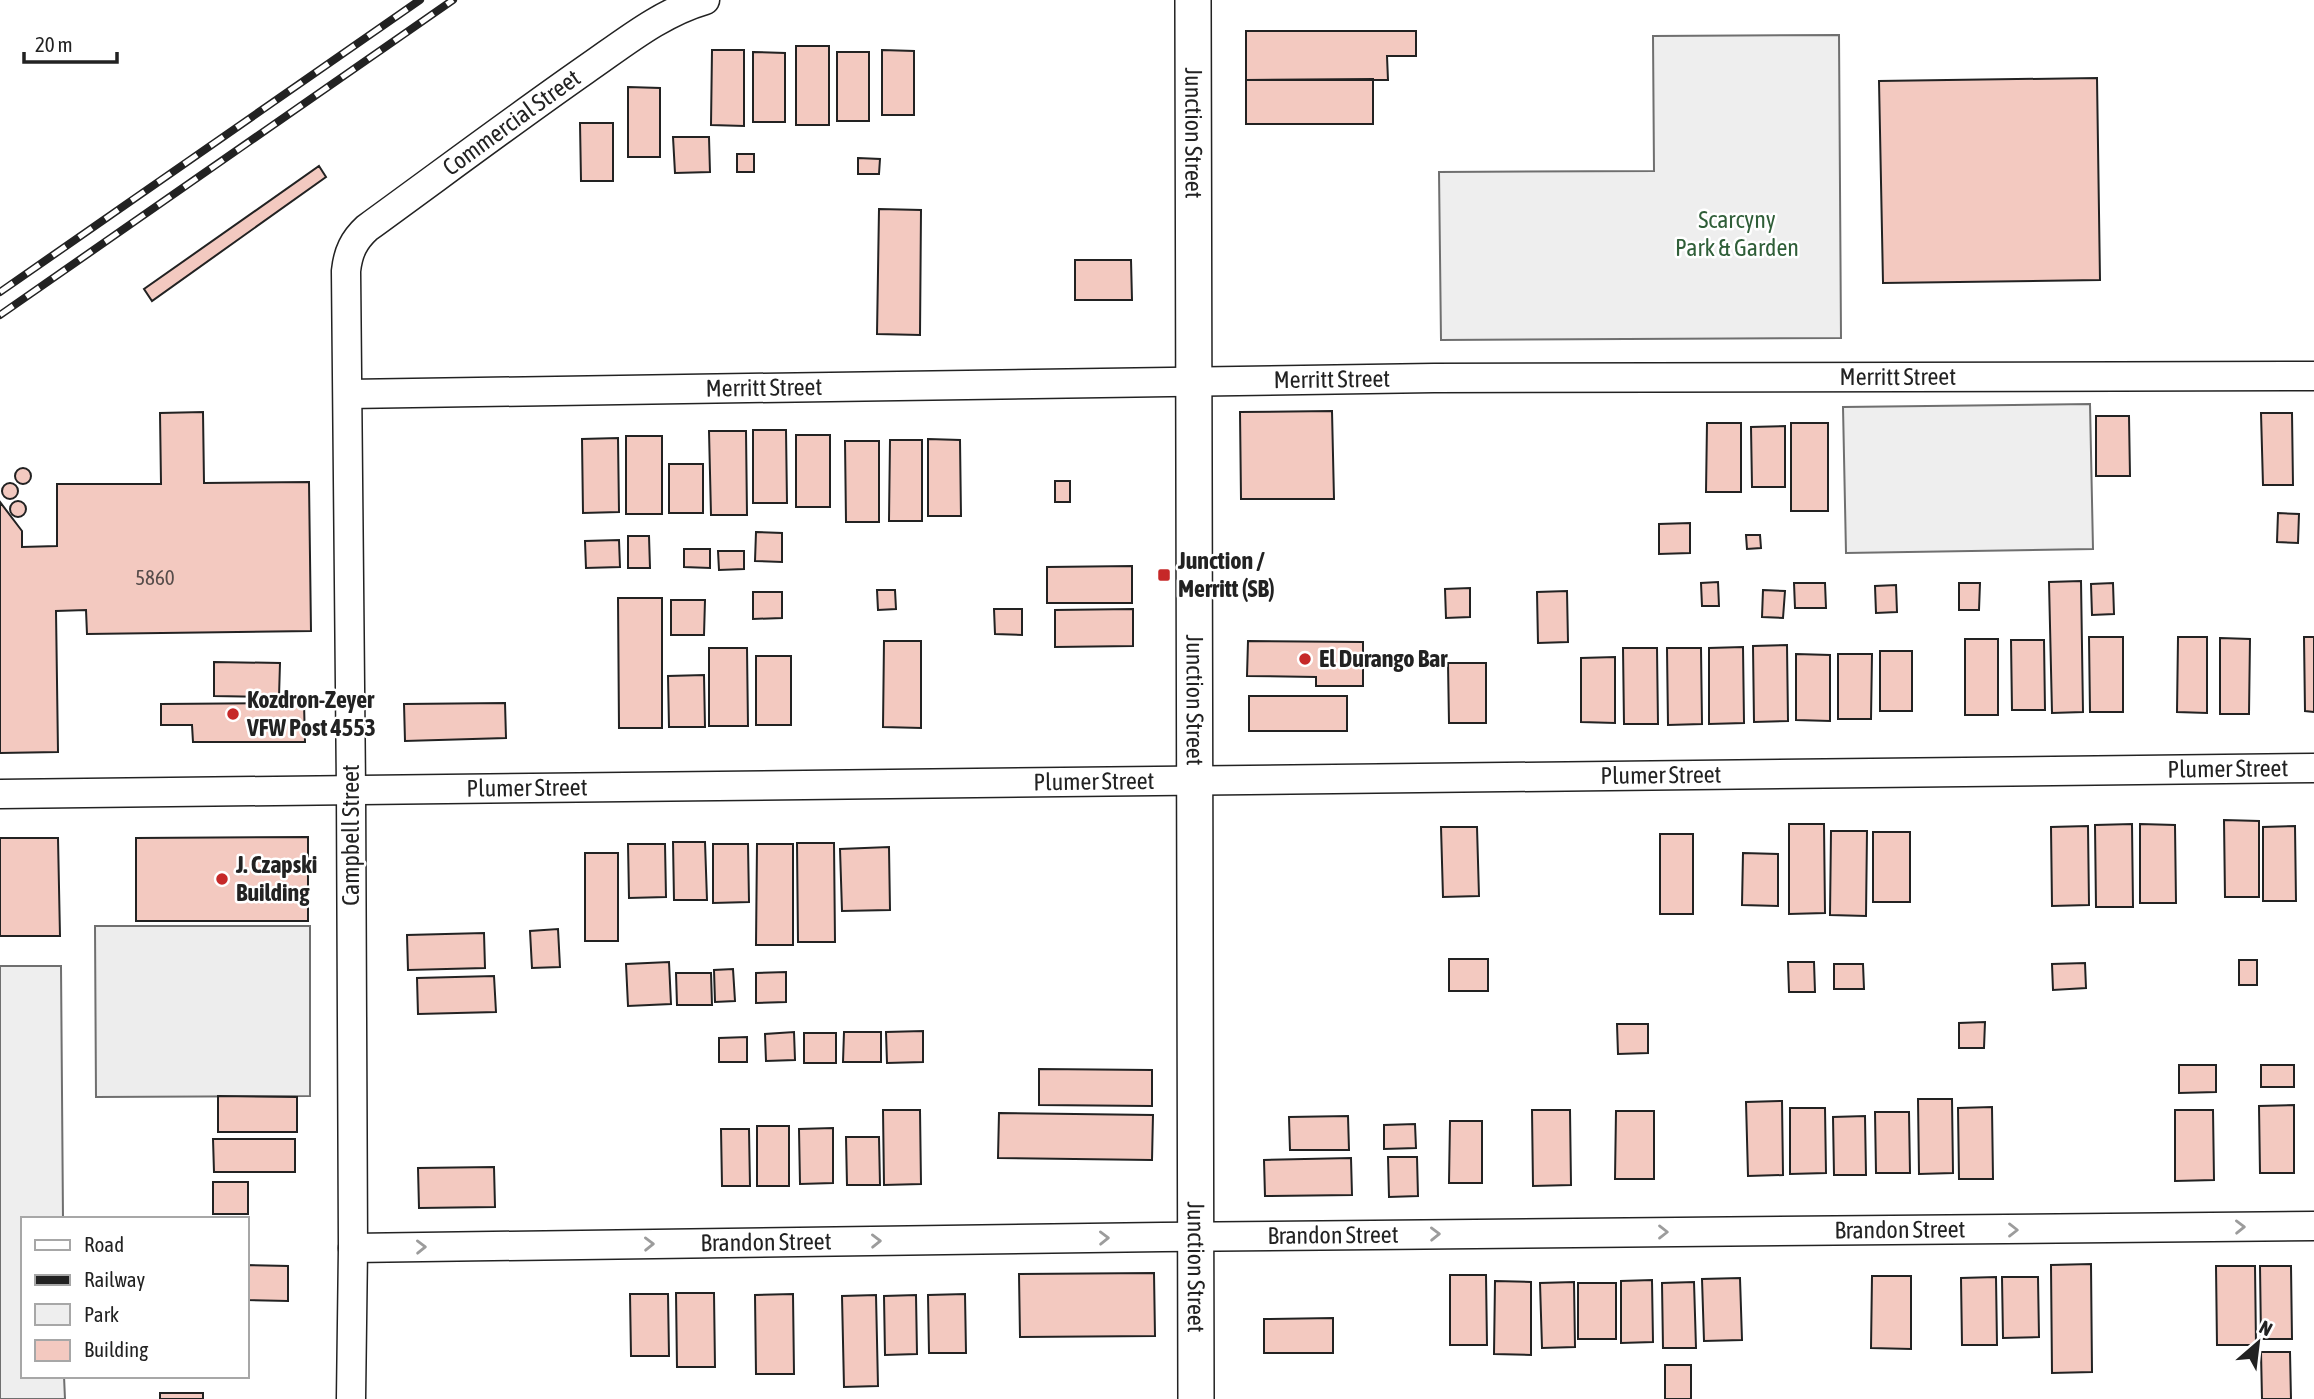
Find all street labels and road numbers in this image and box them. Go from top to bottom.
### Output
street label: Commercial Street [438,64,585,181]
street label: Junction Street [1180,67,1207,199]
street label: Merritt Street [1840,363,1956,390]
street label: Merritt Street [1273,365,1390,393]
street label: Merritt Street [705,373,823,402]
street label: Junction Street [1181,634,1209,766]
street label: Plumer Street [2167,754,2289,783]
street label: Plumer Street [1600,761,1722,789]
street label: Campbell Street [337,764,364,906]
street label: Plumer Street [1033,767,1155,795]
street label: Plumer Street [466,773,588,802]
street label: Junction Street [1183,1201,1210,1333]
street label: Brandon Street [1834,1215,1966,1244]
street label: Brandon Street [1267,1221,1399,1249]
street label: Brandon Street [700,1227,832,1256]

